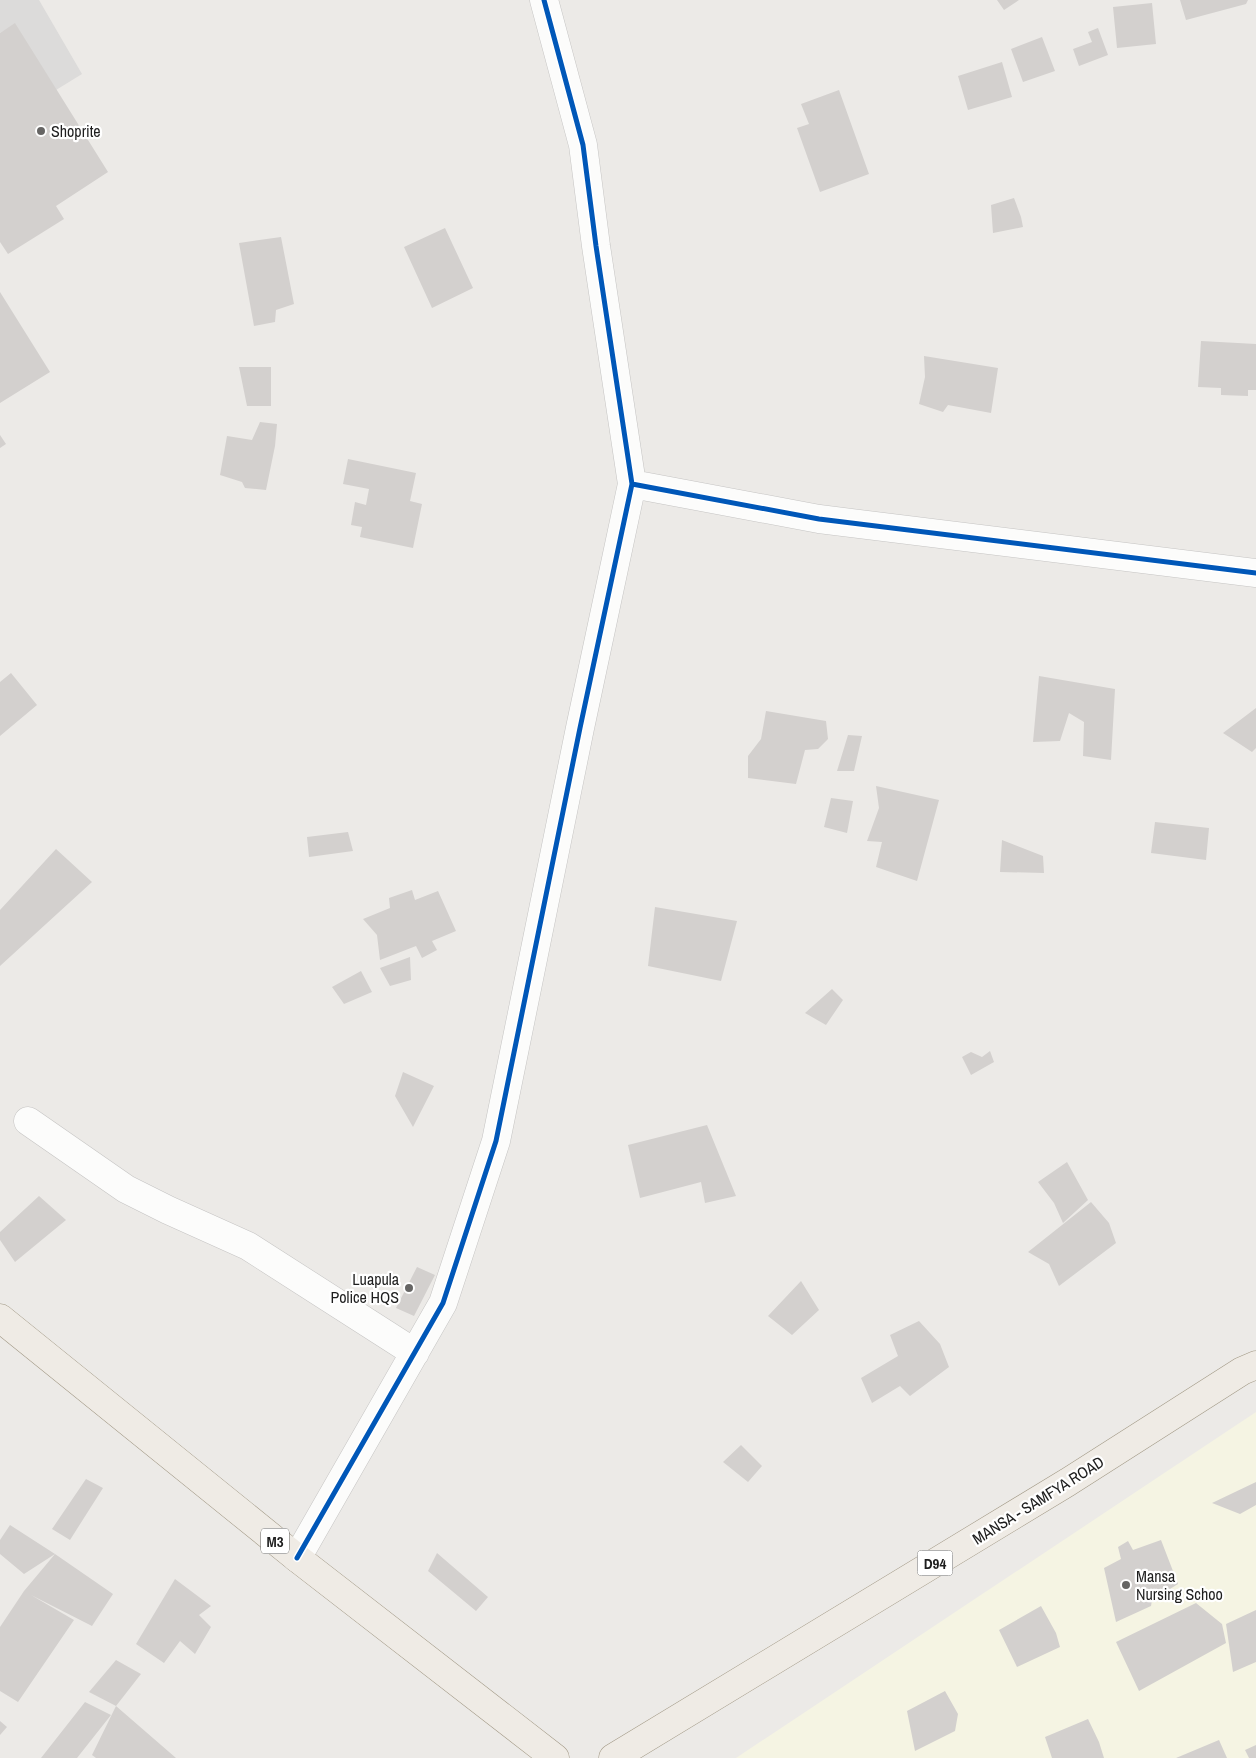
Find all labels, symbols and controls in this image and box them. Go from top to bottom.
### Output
place label: Shoprite [51,120,101,142]
marker: Shoprite [35,125,47,137]
place label: Luapula Police HQS [330,1268,400,1308]
marker: Luapula Police HQS [403,1282,415,1294]
street label: MANSA - SAMFYA ROAD [968,1451,1108,1549]
road number: M3 [261,1528,289,1554]
road number: D94 [918,1550,952,1576]
place label: Mansa Nursing Schoo [1136,1565,1223,1605]
marker: Mansa Nursing Schoo [1120,1579,1132,1591]

